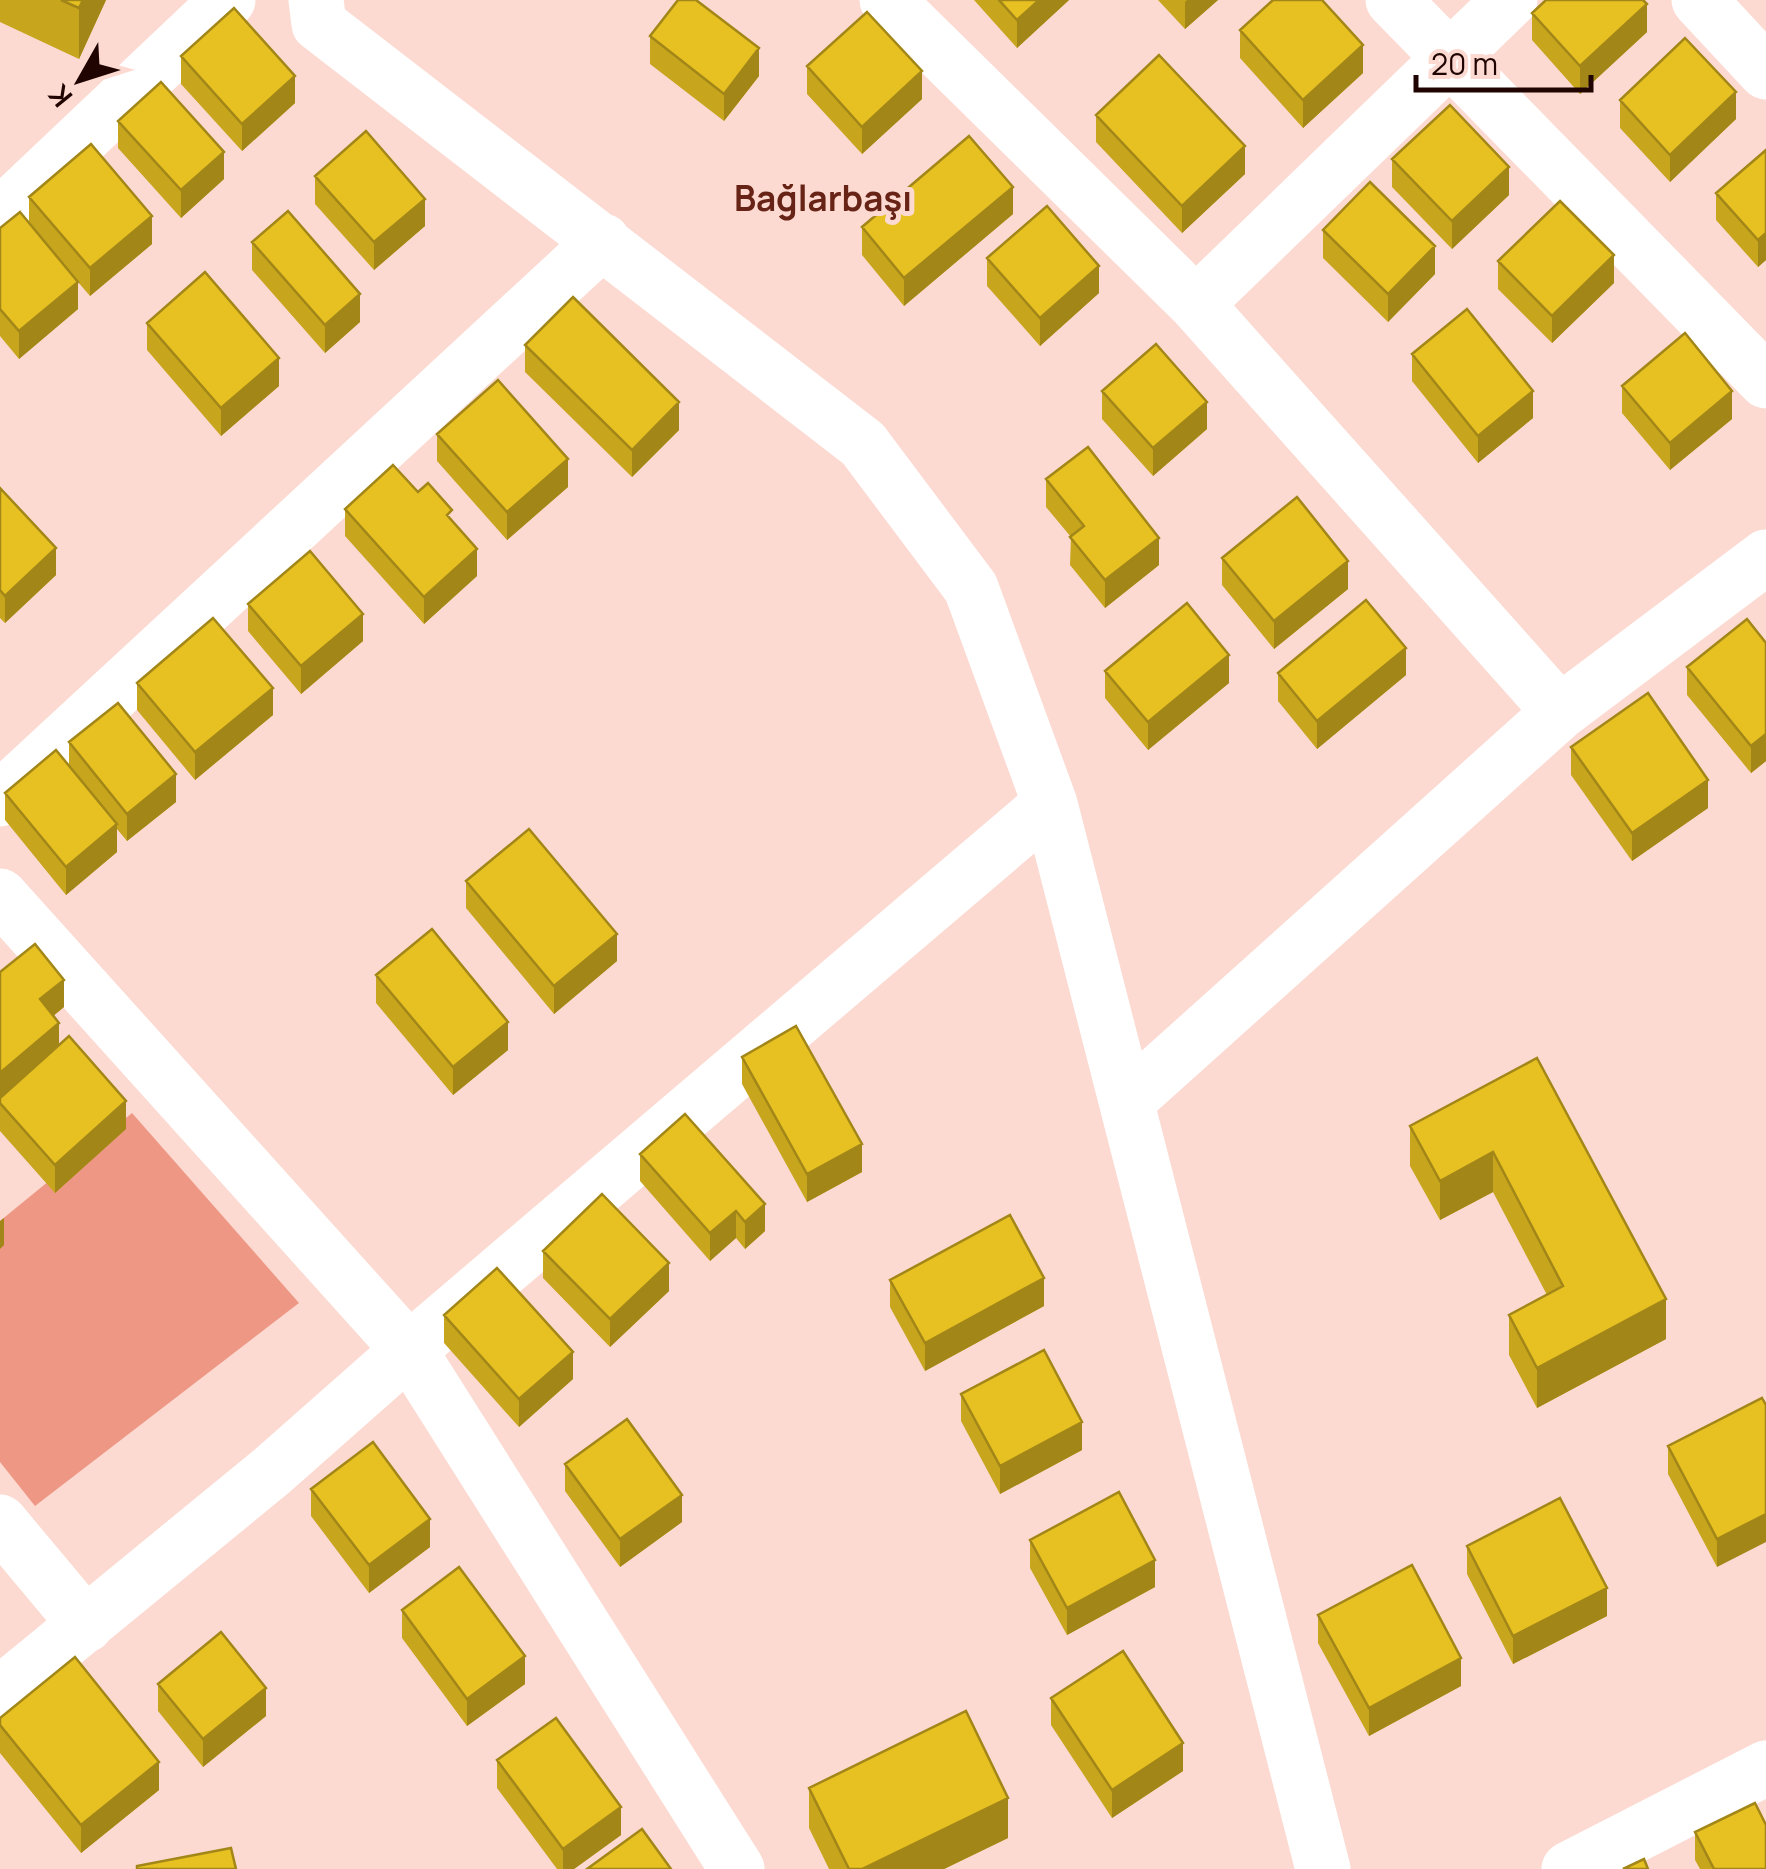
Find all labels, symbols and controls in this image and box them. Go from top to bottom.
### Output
north arrow [30,30,130,130]
scale bar [1416,30,1591,92]
text: 20 m [1431,43,1498,84]
text: K [39,77,80,115]
district label: Bağlarbaşı [734,174,912,222]

